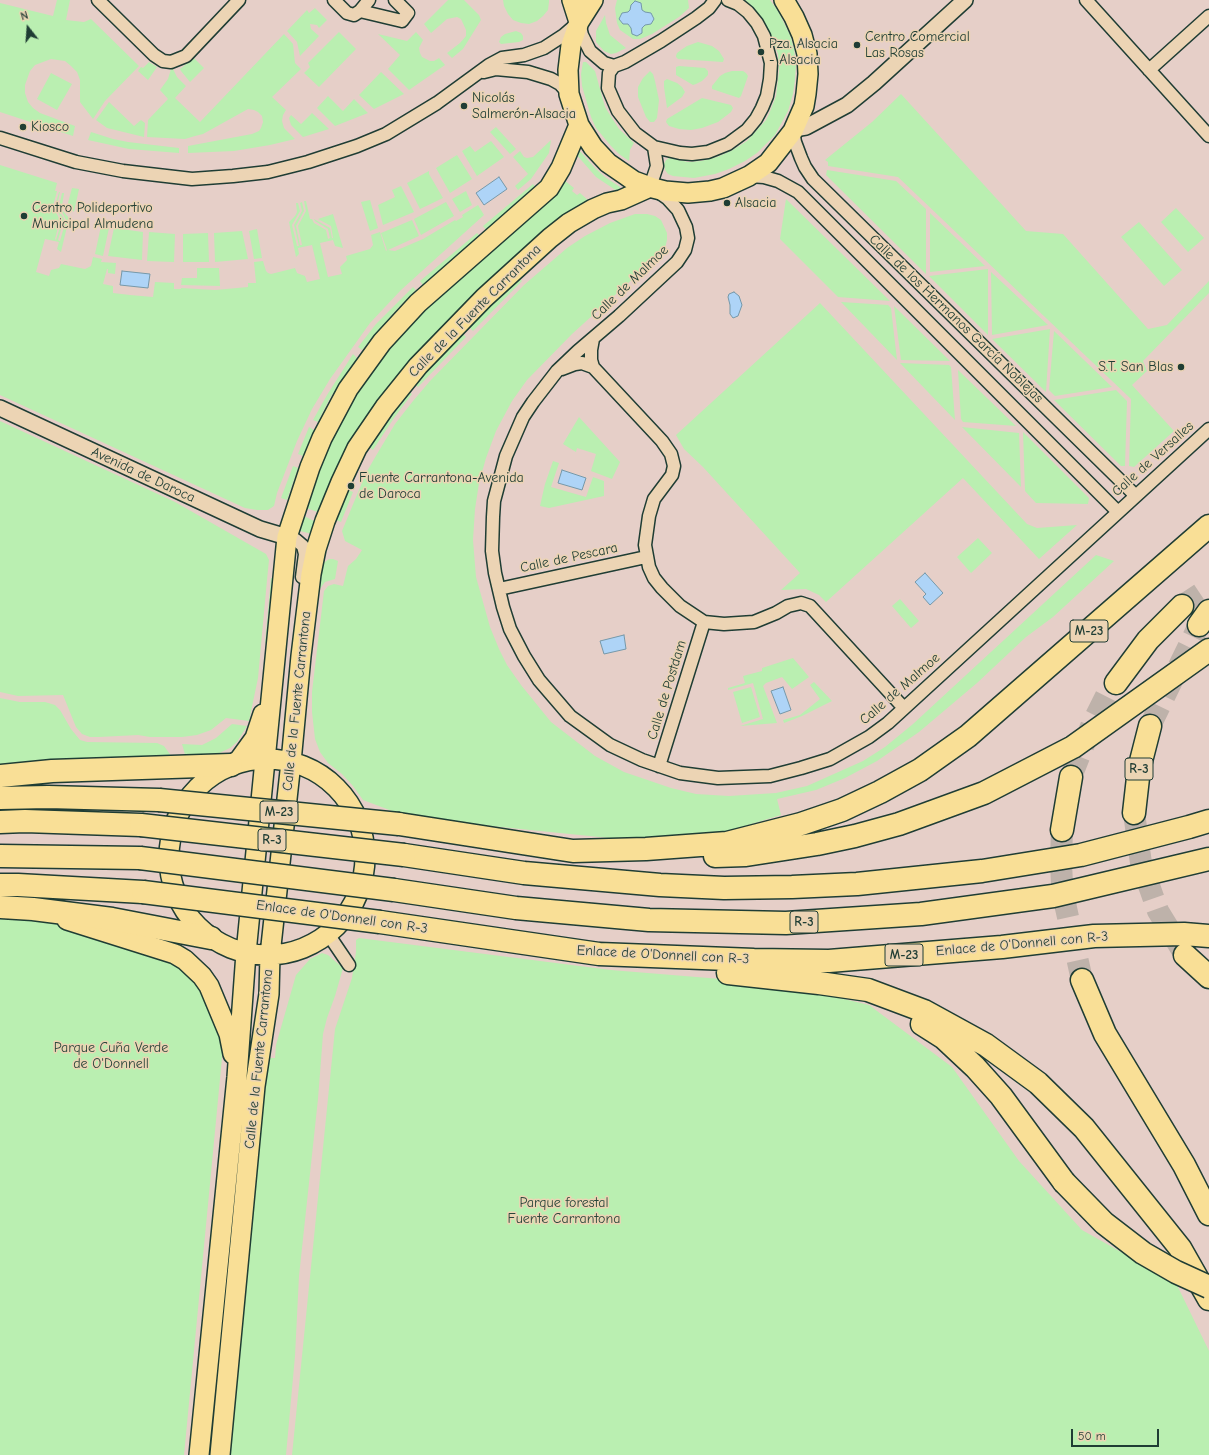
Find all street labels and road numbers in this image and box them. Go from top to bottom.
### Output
street label: Calle de los Hermanos García Noblejas [865,231,1047,407]
street label: Calle de la Fuente Carrantona [405,241,545,381]
street label: Calle de Malmoe [588,242,672,324]
street label: Calle de Versalles [1109,418,1197,500]
street label: Avenida de Daroca [88,444,198,506]
street label: Calle de Pescara [519,539,619,577]
street label: Calle de la Fuente Carrantona [279,610,315,792]
road number: M-23 [1070,620,1108,642]
street label: Calle de Postdam [644,638,690,742]
street label: Calle de Malmoe [856,650,944,728]
road number: R-3 [1125,758,1153,780]
road number: M-23 [260,801,298,823]
road number: R-3 [258,829,286,851]
street label: Enlace de O'Donnell con R-3 [255,897,429,937]
road number: R-3 [790,911,818,933]
street label: Enlace de O'Donnell con R-3 [935,928,1109,960]
street label: Enlace de O'Donnell con R-3 [576,942,750,968]
road number: M-23 [885,944,923,966]
street label: Calle de la Fuente Carrantona [241,968,277,1150]

